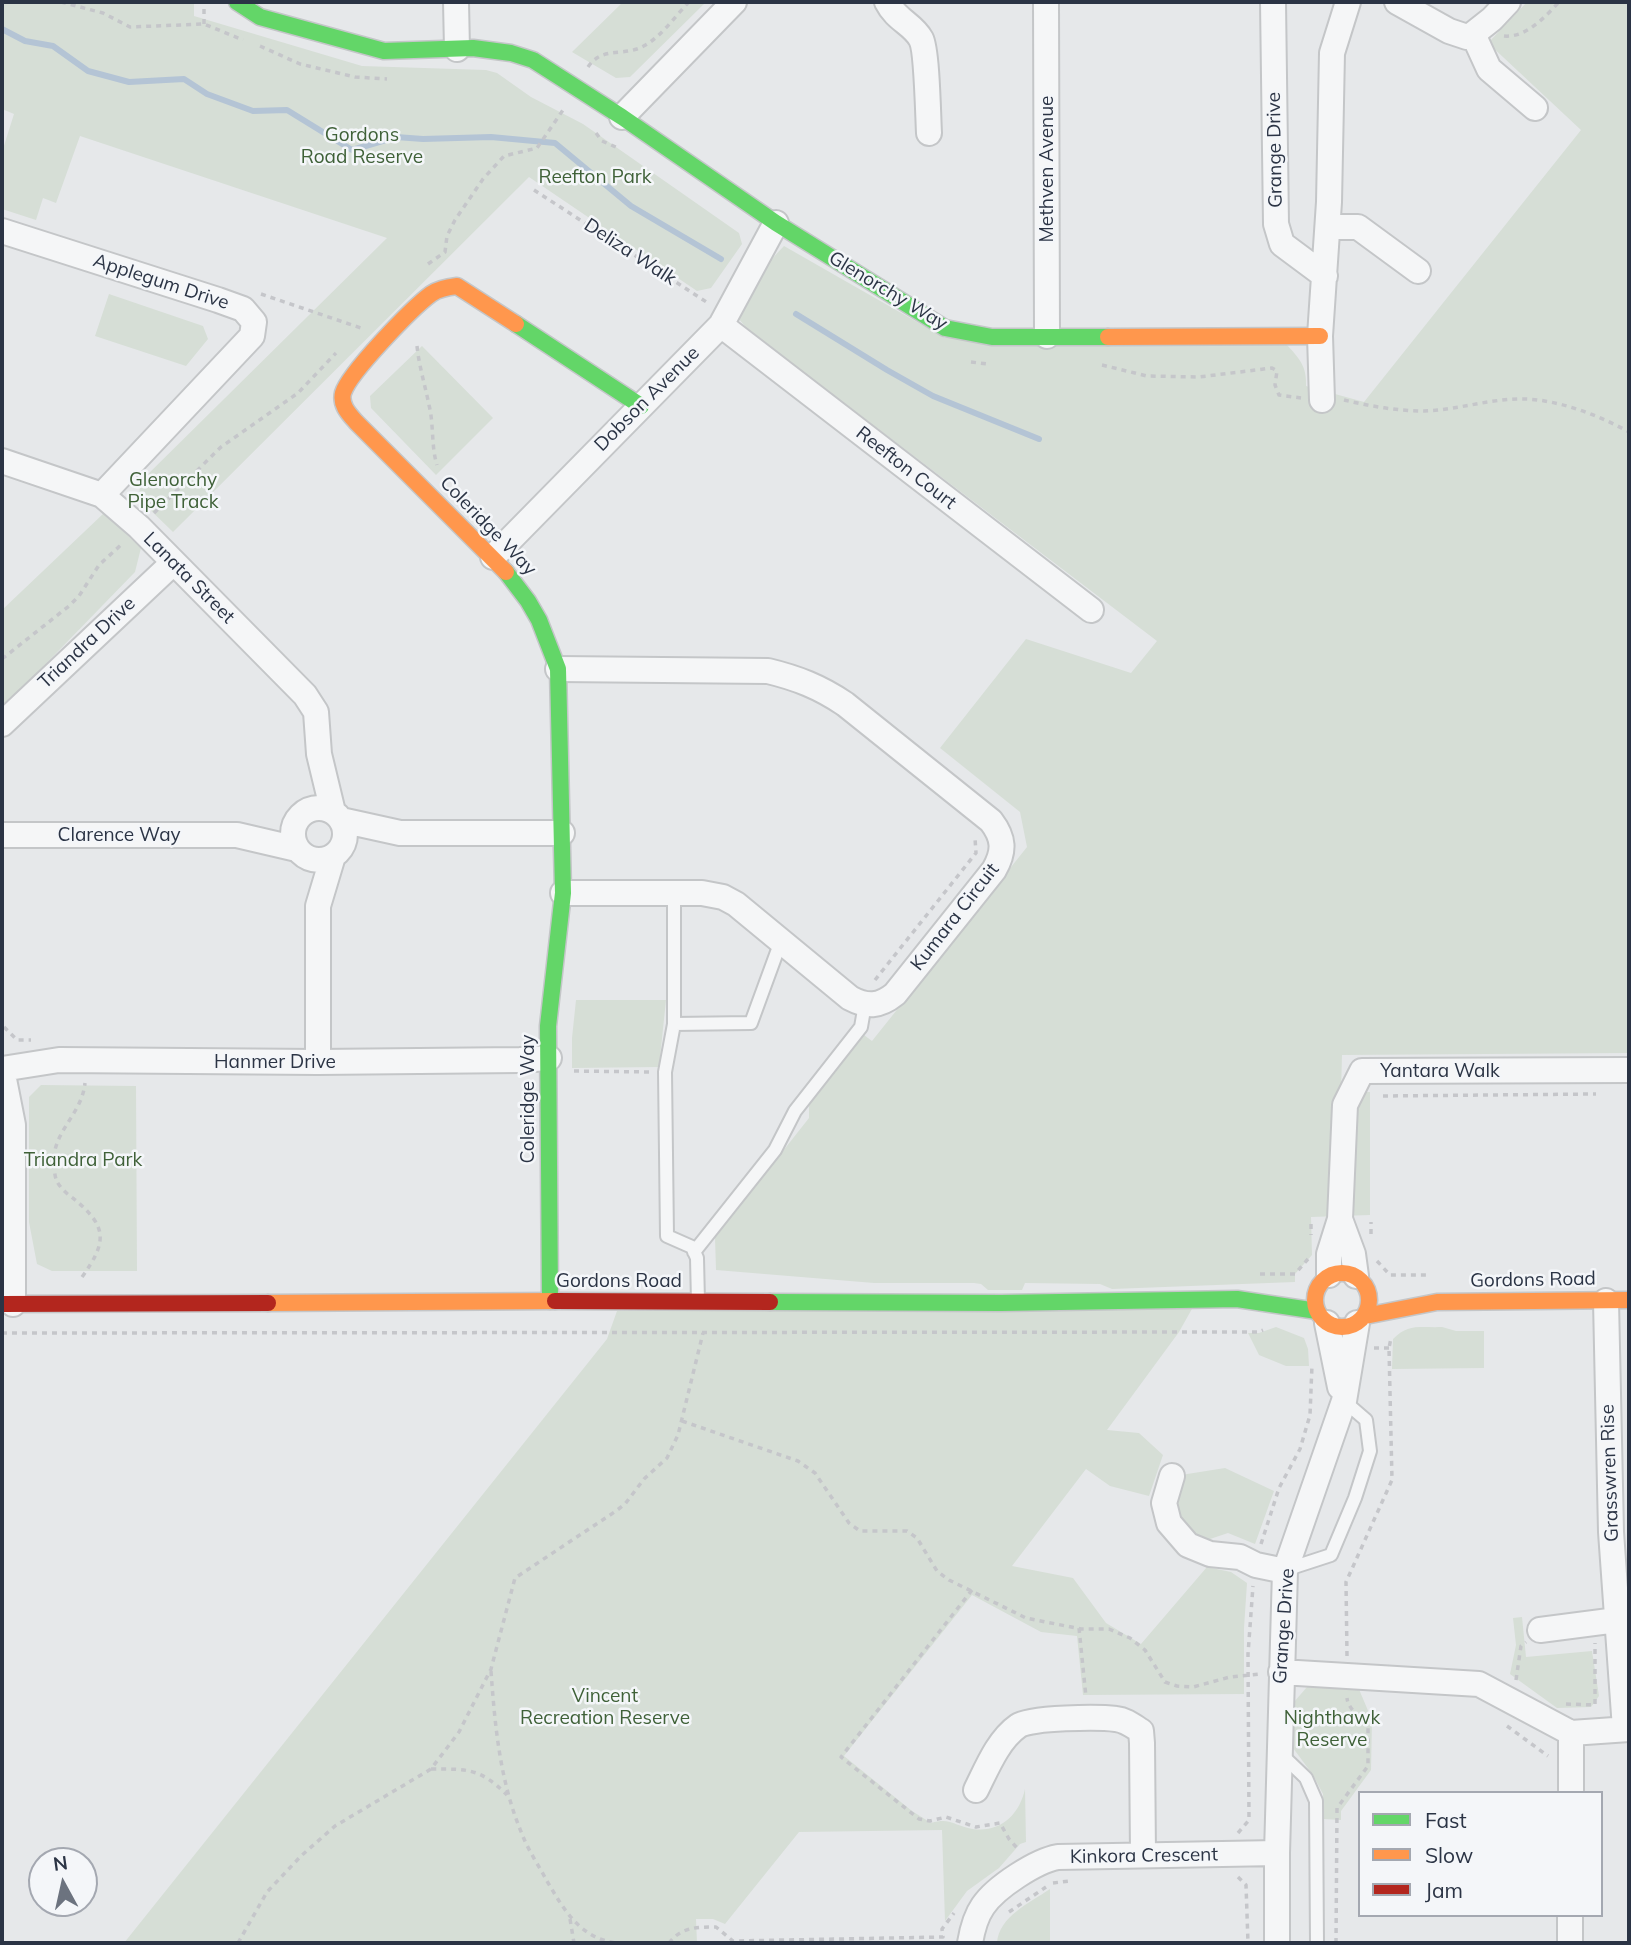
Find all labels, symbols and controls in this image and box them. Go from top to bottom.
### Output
street label: Grange Drive [1263,92,1287,208]
street label: Methven Avenue [1036,96,1058,242]
park label: Gordons Road Reserve [301,124,423,168]
park label: Reefton Park [538,166,652,188]
street label: Deliza Walk [580,214,680,290]
street label: Glenorchy Way [825,247,951,335]
street label: Applegum Drive [90,249,232,315]
street label: Dobson Avenue [590,342,704,456]
street label: Reefton Court [851,422,961,514]
park label: Glenorchy Pipe Track [127,469,219,513]
street label: Coleridge Way [435,472,541,580]
street label: Lanata Street [139,528,239,628]
street label: Triandra Drive [34,592,140,694]
street label: Clarence Way [57,824,181,846]
street label: Kumara Circuit [906,859,1004,975]
street label: Coleridge Way [517,1034,539,1164]
street label: Hanmer Drive [214,1051,336,1073]
street label: Yantara Walk [1380,1060,1500,1082]
park label: Triandra Park [24,1149,142,1171]
street label: Gordons Road [1470,1268,1596,1292]
street label: Gordons Road [556,1270,682,1292]
street label: Grasswren Rise [1596,1404,1624,1542]
street label: Grange Drive [1269,1567,1299,1685]
park label: Vincent Recreation Reserve [520,1685,690,1729]
park label: Nighthawk Reserve [1284,1707,1380,1751]
legend [1358,1791,1603,1917]
text: Fast [1425,1807,1467,1833]
text: Slow [1425,1842,1473,1868]
street label: Kinkora Crescent [1070,1843,1218,1869]
north arrow [28,1847,98,1917]
text: N [52,1850,69,1876]
text: Jam [1425,1877,1463,1903]

